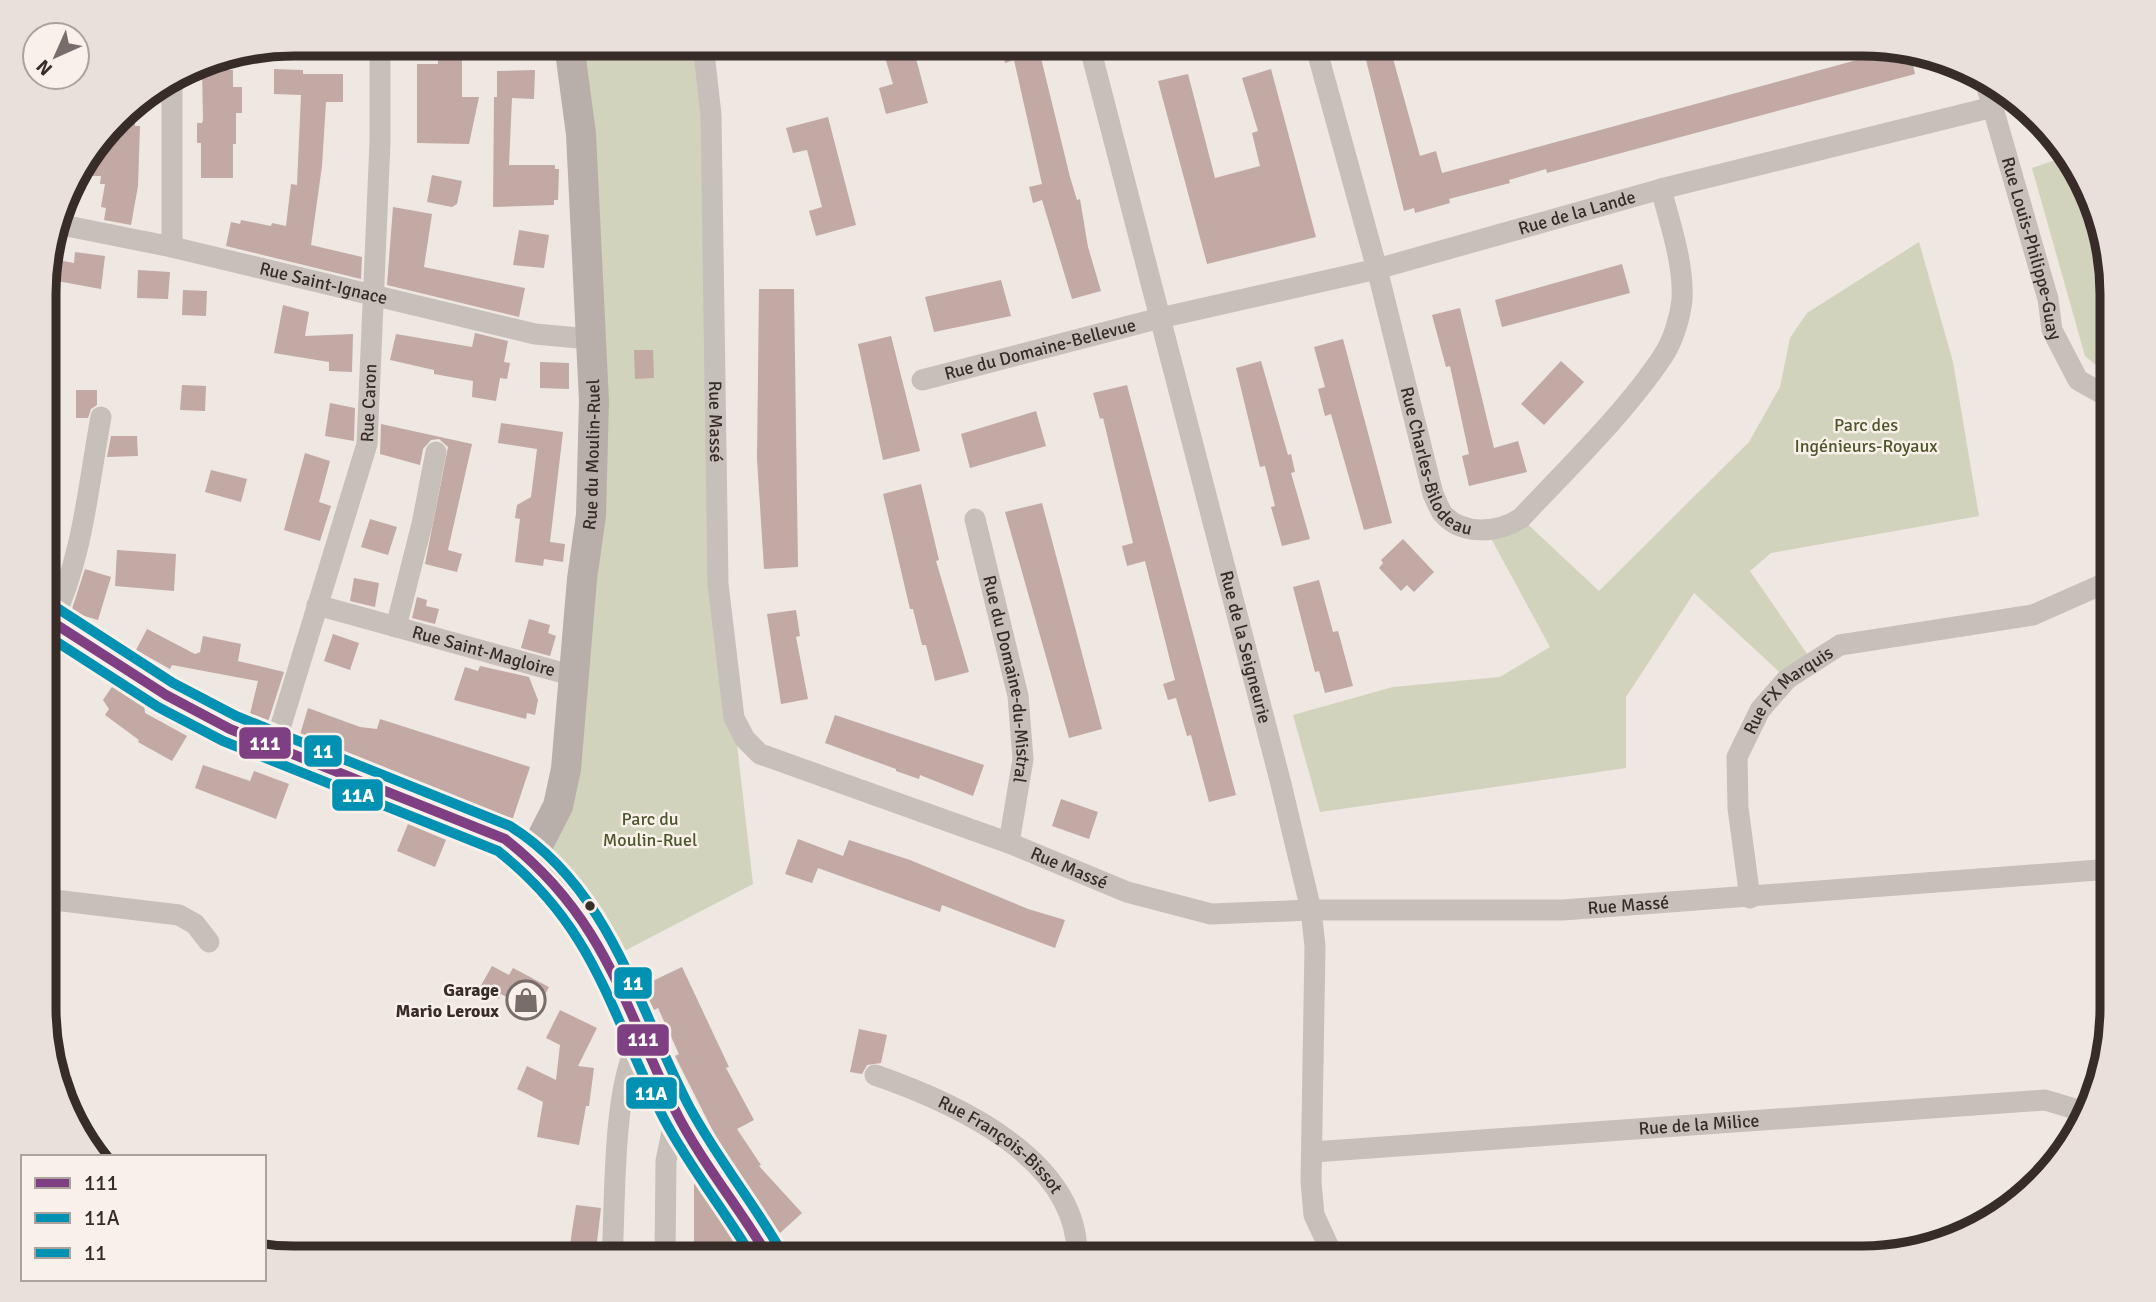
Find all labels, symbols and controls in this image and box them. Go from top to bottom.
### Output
north arrow [21,21,91,91]
text: N [32,54,58,80]
street label: Rue Louis-Philippe-Guay [1997,154,2067,344]
street label: Rue de la Lande [1516,186,1638,240]
street label: Rue Saint-Ignace [257,257,390,309]
street label: Rue du Domaine-Bellevue [942,314,1138,385]
street label: Rue Caron [356,363,381,443]
street label: Rue du Moulin-Ruel [578,378,605,531]
street label: Rue Massé [704,381,727,463]
street label: Rue Charles-Bilodeau [1396,384,1474,540]
park label: Parc des Ingénieurs-Royaux [1794,414,1938,457]
street label: Rue de la Seigneurie [1215,568,1276,726]
street label: Rue du Domaine-du-Mistral [978,573,1034,785]
street label: Rue Saint-Magloire [410,621,558,681]
street label: Rue FX Marquis [1739,641,1837,738]
line badge: 111 [238,726,292,760]
text: 111 [250,732,280,756]
line badge: 11 [303,734,343,768]
text: 11 [313,740,333,764]
line badge: 11A [331,778,384,812]
text: 11A [342,784,374,808]
park label: Parc du Moulin-Ruel [603,808,697,851]
street label: Rue Massé [1027,842,1111,894]
street label: Rue Massé [1587,891,1670,919]
unlabelled marker [583,899,597,913]
line badge: 11 [613,966,653,1000]
text: 11 [623,972,643,996]
place label: Garage Mario Leroux [396,979,499,1022]
shop icon: Garage Mario Leroux [505,979,547,1021]
line badge: 111 [616,1023,670,1057]
text: 111 [628,1028,658,1052]
line badge: 11A [625,1076,678,1110]
text: 11A [635,1082,667,1106]
street label: Rue François-Bissot [935,1091,1067,1198]
street label: Rue de la Milice [1638,1109,1760,1140]
legend [21,1155,266,1281]
text: 111 [84,1170,118,1196]
text: 11A [84,1205,120,1231]
text: 11 [84,1240,107,1266]

